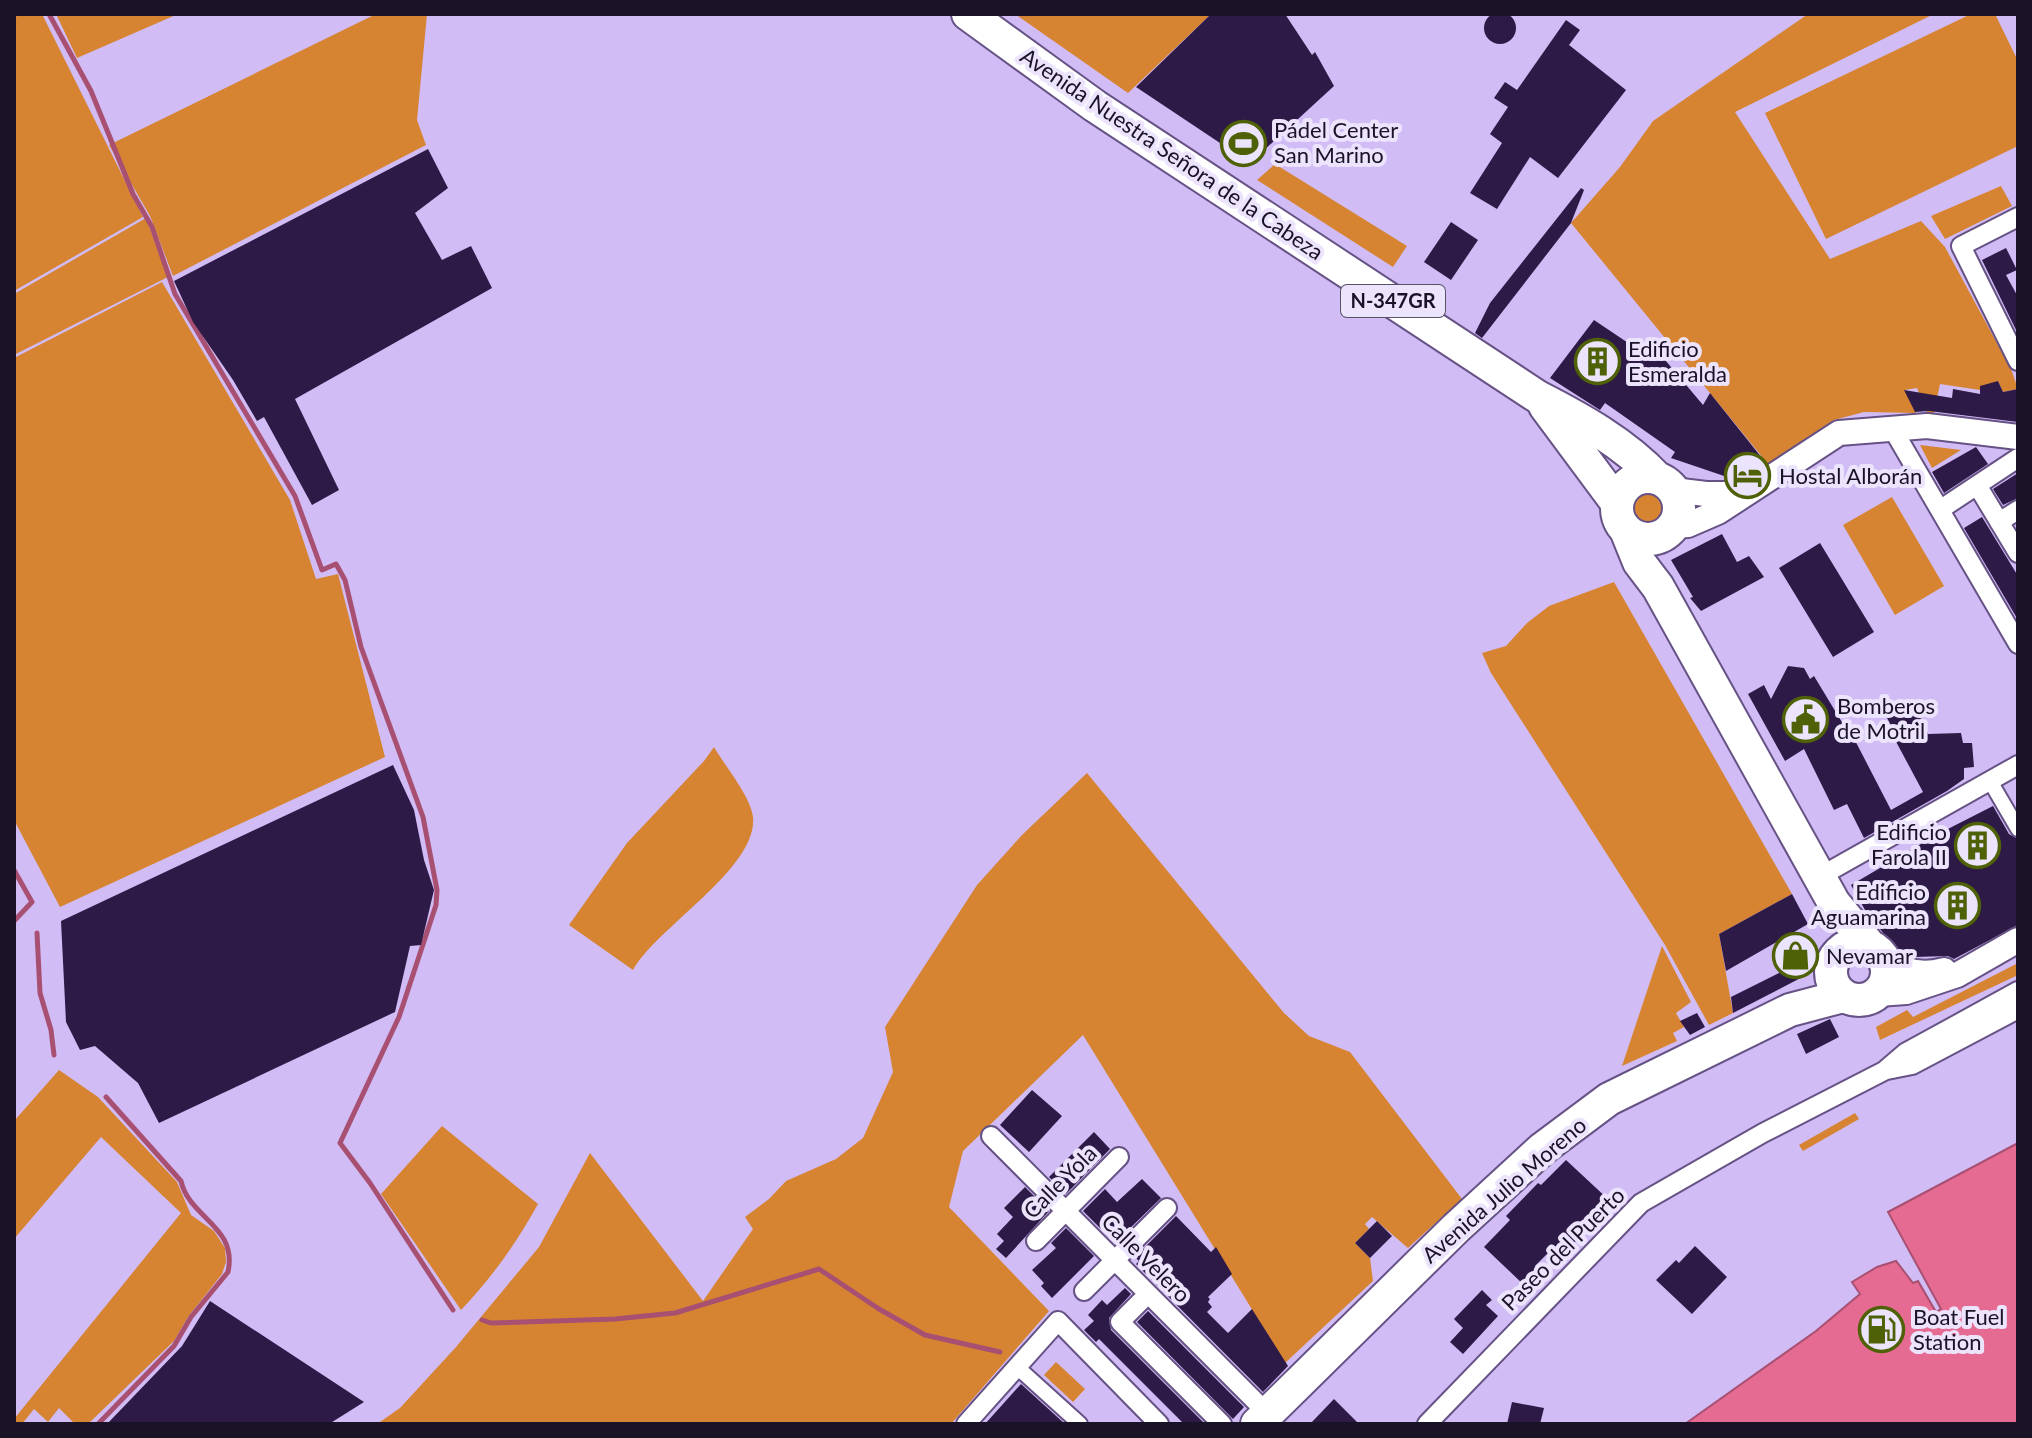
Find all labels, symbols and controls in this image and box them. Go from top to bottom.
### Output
street label: Avenida Nuestra Señora de la Cabeza [1016,42,1329,265]
place label: Pádel Center San Marino [1274,116,1398,168]
sports icon: Pádel Center San Marino [1219,119,1267,167]
road number: N-347GR [1341,285,1445,317]
place label: Edificio Esmeralda [1628,335,1727,387]
building icon: Edificio Esmeralda [1573,338,1621,386]
hotel icon: Hostal Alborán [1724,452,1772,500]
place label: Hostal Alborán [1779,462,1922,489]
place label: Bomberos de Motril [1837,692,1935,744]
public building icon: Bomberos de Motril [1782,695,1830,743]
place label: Edificio Farola II [1871,818,1947,870]
building icon: Edificio Farola II [1954,821,2002,869]
place label: Edificio Aguamarina [1811,878,1926,930]
building icon: Edificio Aguamarina [1933,881,1981,929]
shop icon: Nevamar [1771,932,1819,980]
place label: Nevamar [1826,942,1913,969]
street label: Avenida Julio Moreno [1416,1111,1591,1268]
street label: Calle Yola [1017,1139,1102,1224]
street label: Paseo del Puerto [1495,1181,1630,1316]
street label: Calle Velero [1096,1208,1196,1308]
place label: Boat Fuel Station [1913,1303,2005,1355]
fuel station icon: Boat Fuel Station [1858,1306,1906,1354]

